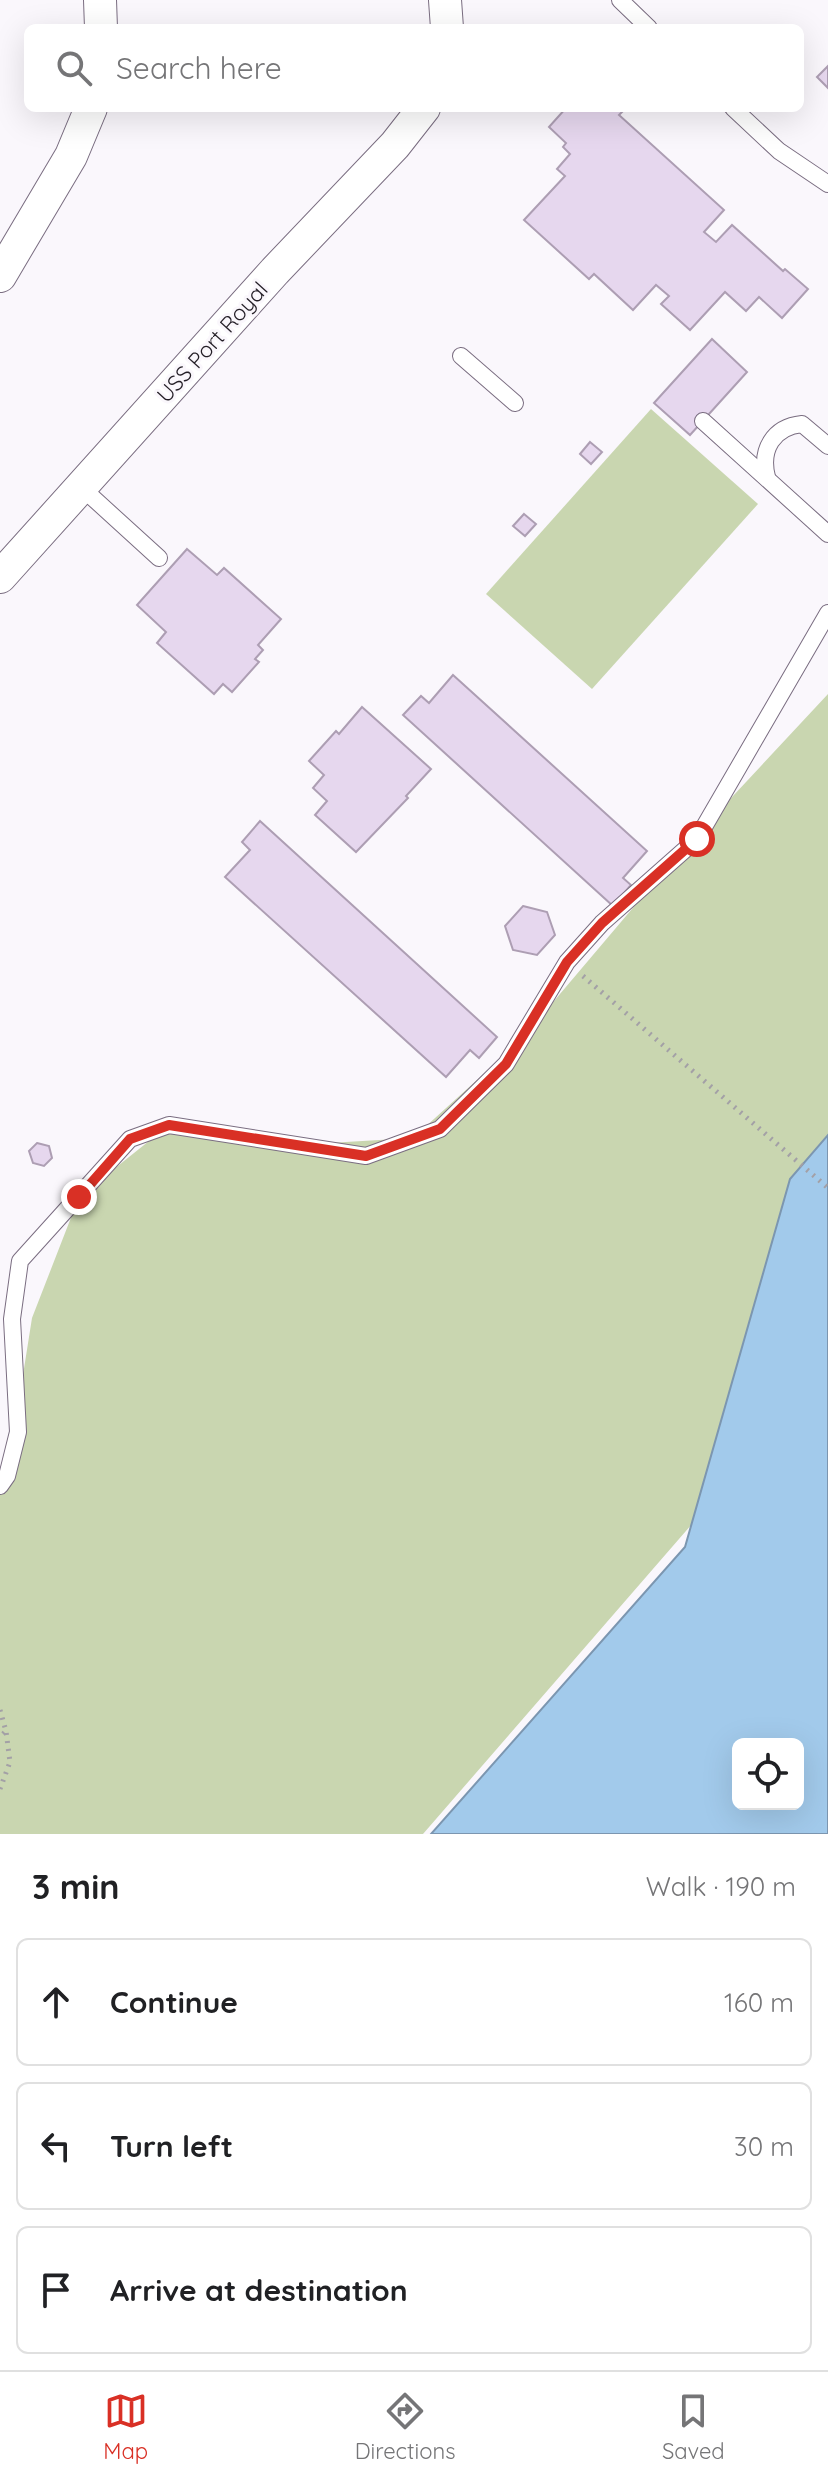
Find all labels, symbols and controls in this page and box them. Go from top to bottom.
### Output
search box [24,24,804,112]
icon: search [52,46,96,90]
text: Search here [116,49,282,87]
street label: USS Port Royal [150,276,274,408]
route start [679,821,715,857]
route end [61,1179,97,1215]
map controls [732,1738,804,1810]
button: locate [732,1738,804,1810]
text: 3 min [32,1865,119,1908]
text: Walk · 190 m [646,1870,796,1903]
icon: ahead [34,1980,78,2024]
text: Continue [110,1983,238,2021]
text: 160 m [724,1986,794,2019]
icon: left [34,2124,78,2168]
text: Turn left [110,2127,233,2165]
text: 30 m [734,2130,794,2163]
icon: arrive [34,2268,78,2312]
text: Arrive at destination [110,2271,408,2309]
tab: Map [103,2389,148,2465]
tab: Directions [355,2389,455,2465]
tab: Saved [662,2389,725,2465]

